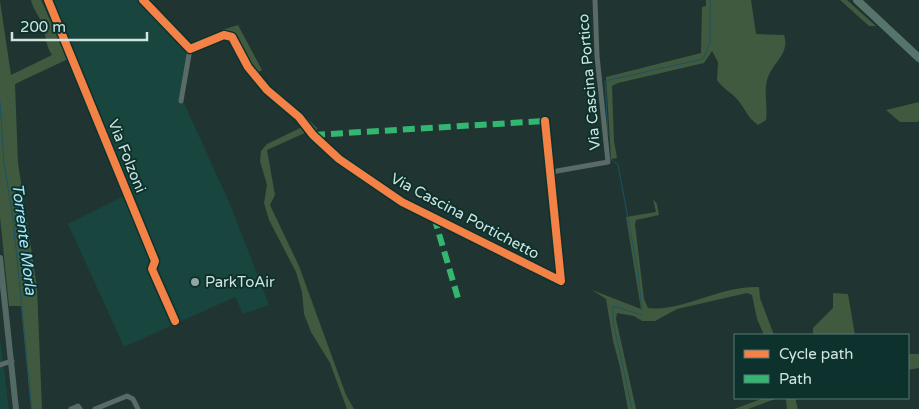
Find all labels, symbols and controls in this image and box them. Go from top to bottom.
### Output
scale bar [12,10,148,42]
street label: Via Cascina Portico [574,13,604,151]
text: 200 m [20,18,66,36]
street label: Via Folzoni [104,117,150,195]
street label: Via Cascina Portichetto [388,169,542,263]
water label: Torrente Morla [7,182,41,297]
place label: ParkToAir [205,273,275,291]
marker: ParkToAir [189,276,201,288]
legend [734,334,909,399]
text: Cycle path [779,345,853,363]
text: Path [779,370,812,388]

